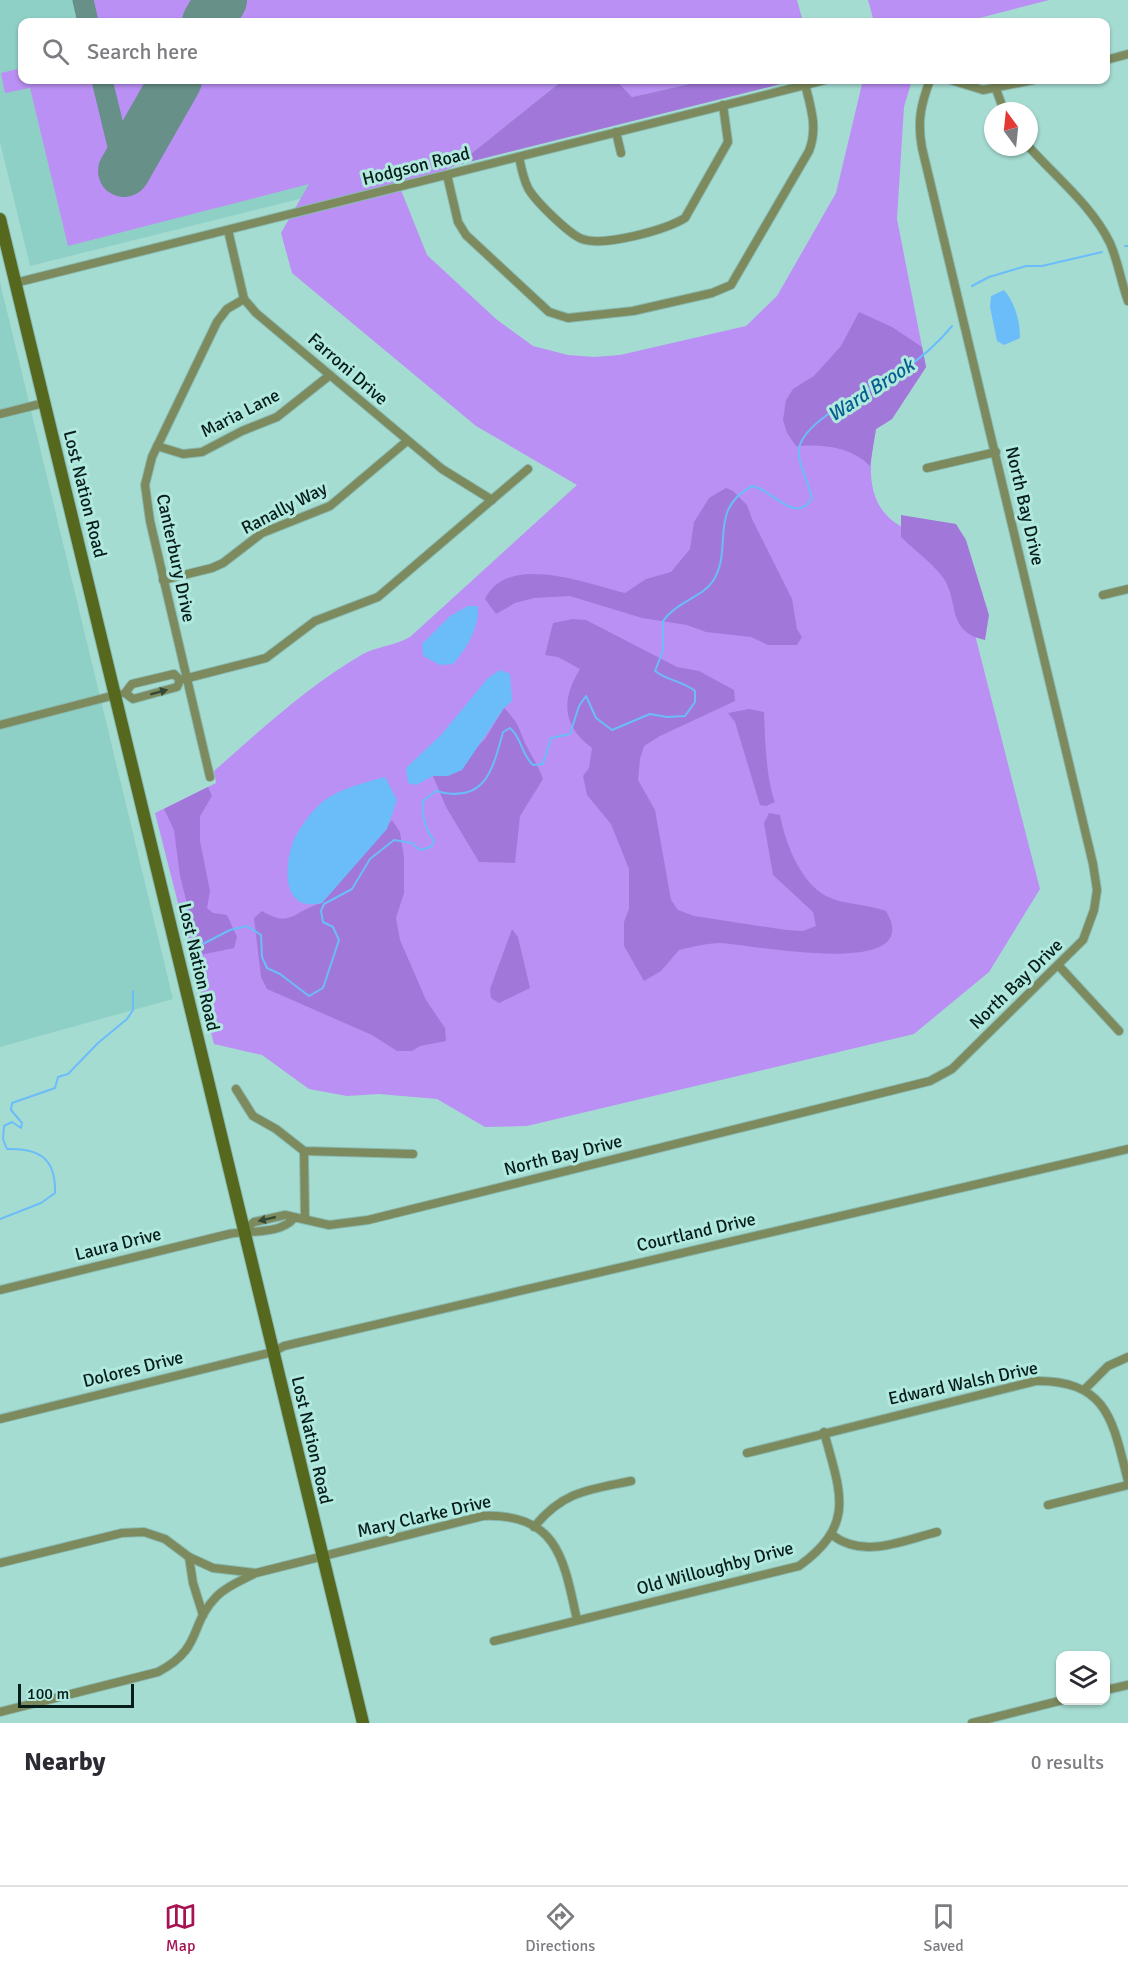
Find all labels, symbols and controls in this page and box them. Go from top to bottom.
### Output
search box [18,18,1110,84]
icon: search [39,35,72,68]
text: Search here [87,38,198,65]
north arrow [984,102,1038,156]
street label: Hodgson Road [360,142,472,190]
street label: Farroni Drive [303,328,393,410]
water label: Ward Brook [823,352,921,427]
street label: Maria Lane [197,384,283,442]
street label: Lost Nation Road [59,428,111,560]
street label: North Bay Drive [1001,445,1049,567]
street label: Ranally Way [237,477,331,539]
street label: Canterbury Drive [152,492,200,624]
one-way arrow [149,687,168,697]
street label: Lost Nation Road [174,901,224,1033]
street label: North Bay Drive [965,934,1067,1034]
street label: North Bay Drive [502,1130,624,1180]
street label: Courtland Drive [634,1208,758,1256]
one-way arrow [258,1215,277,1224]
street label: Laura Drive [73,1223,163,1265]
street label: Dolores Drive [80,1346,186,1392]
street label: Edward Walsh Drive [886,1356,1040,1410]
street label: Lost Nation Road [287,1374,337,1506]
street label: Mary Clarke Drive [355,1490,493,1542]
street label: Old Willoughby Drive [634,1536,796,1600]
map controls [1056,1651,1110,1705]
button: layers [1056,1651,1110,1705]
scale bar [18,1681,134,1708]
text: 100 m [27,1684,69,1704]
text: Nearby [24,1746,105,1778]
text: 0 results [1031,1750,1104,1775]
tab: Map [164,1900,197,1956]
tab: Directions [525,1900,595,1956]
tab: Saved [924,1900,964,1956]

